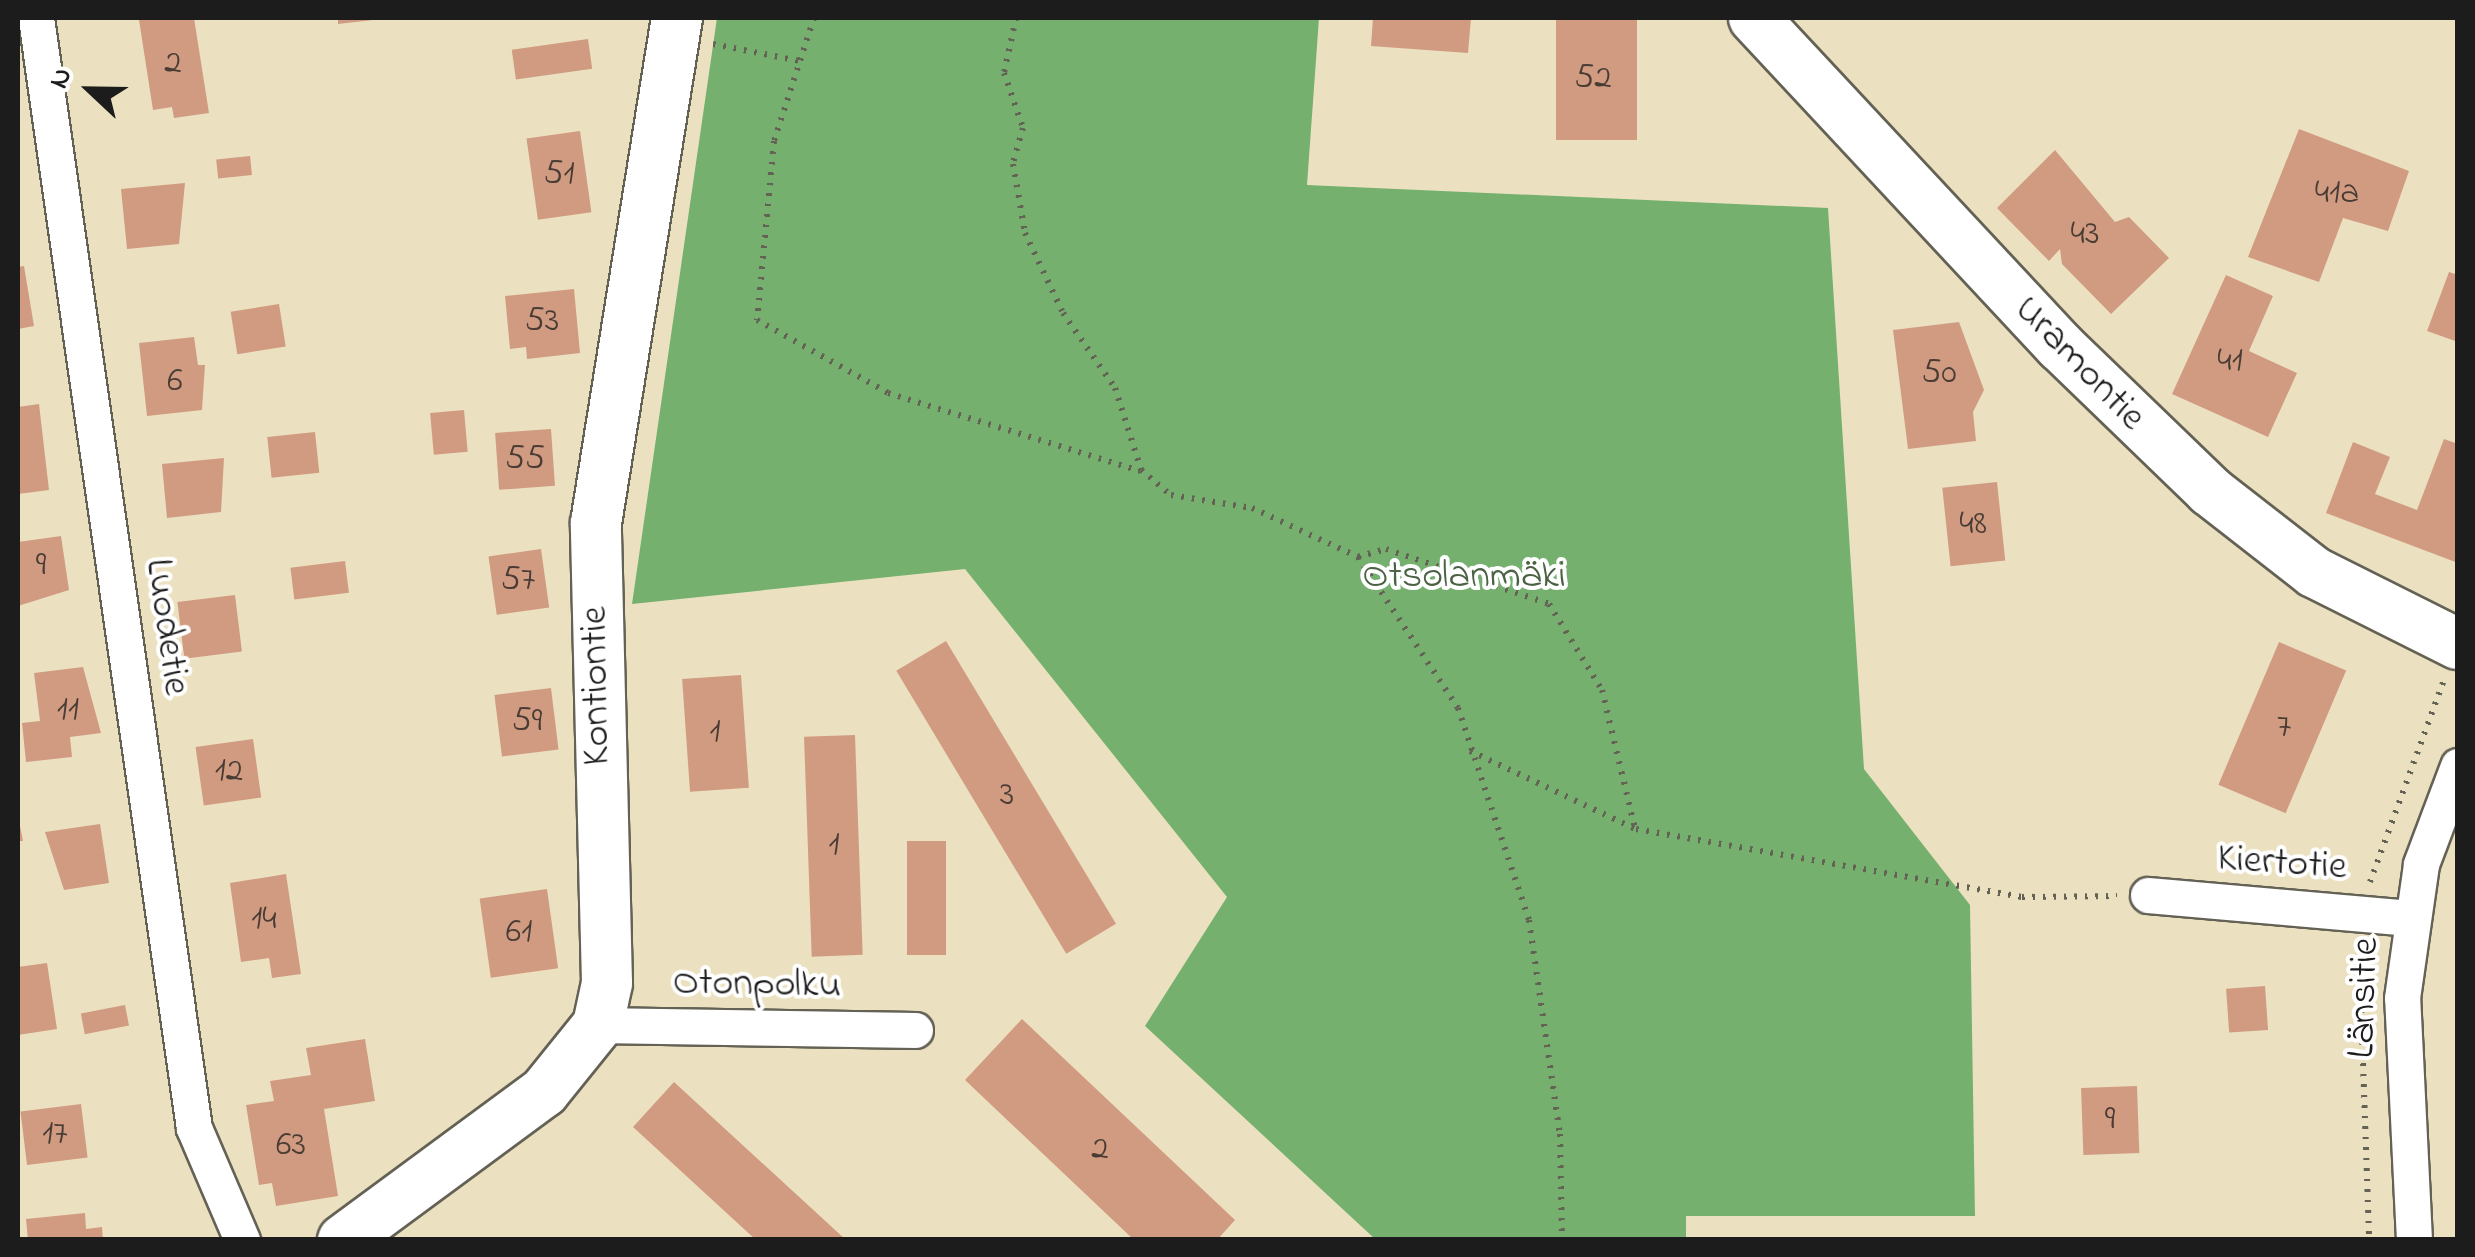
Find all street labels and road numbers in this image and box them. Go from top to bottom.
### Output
street label: Uramontie [2003,286,2155,442]
street label: Luodetie [133,556,199,698]
street label: Kontiontie [572,606,622,766]
street label: Kiertotie [2216,836,2348,892]
street label: Länsitie [2339,937,2391,1059]
street label: Otonpolku [672,960,842,1010]

